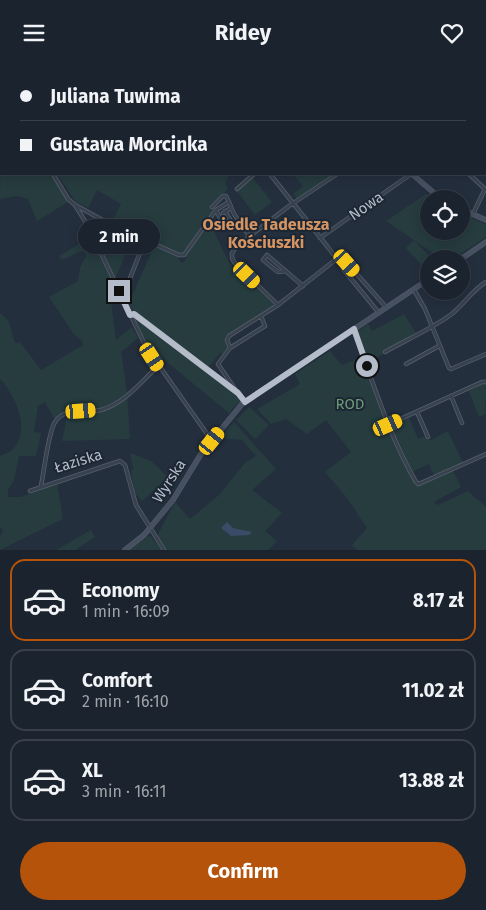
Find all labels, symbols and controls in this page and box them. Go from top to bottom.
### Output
icon: menu [20,19,48,47]
text: Ridey [215,19,271,46]
icon: heart [438,19,466,47]
text: Juliana Tuwima [50,85,181,108]
text: Gustawa Morcinka [50,133,208,156]
street label: Nowa [345,188,387,224]
map controls [420,190,470,300]
button: locate [420,190,470,240]
district label: Osiedle Tadeusza Kościuszki [203,215,330,252]
callout: 2 min [78,219,160,253]
text: 2 min [99,227,139,246]
car [331,247,362,279]
button: layers [420,250,470,300]
car [230,259,263,291]
route end [108,280,130,302]
car [137,340,166,374]
route start [356,355,378,377]
park label: ROD [336,395,364,413]
car [65,402,96,420]
car [371,412,404,438]
car [196,425,227,457]
street label: Łaziska [52,445,104,477]
street label: Wyrska [148,456,190,506]
icon: car [22,578,67,623]
text: Economy [82,579,159,602]
text: 8.17 zł [413,589,464,612]
text: 1 min · 16:09 [82,602,170,621]
icon: car [22,668,67,713]
text: Comfort [82,669,152,692]
text: 11.02 zł [402,679,464,702]
text: 2 min · 16:10 [82,692,169,711]
icon: car [22,758,67,803]
text: XL [82,759,103,782]
text: 13.88 zł [399,769,464,792]
text: 3 min · 16:11 [82,782,166,801]
button: Confirm [20,842,466,900]

